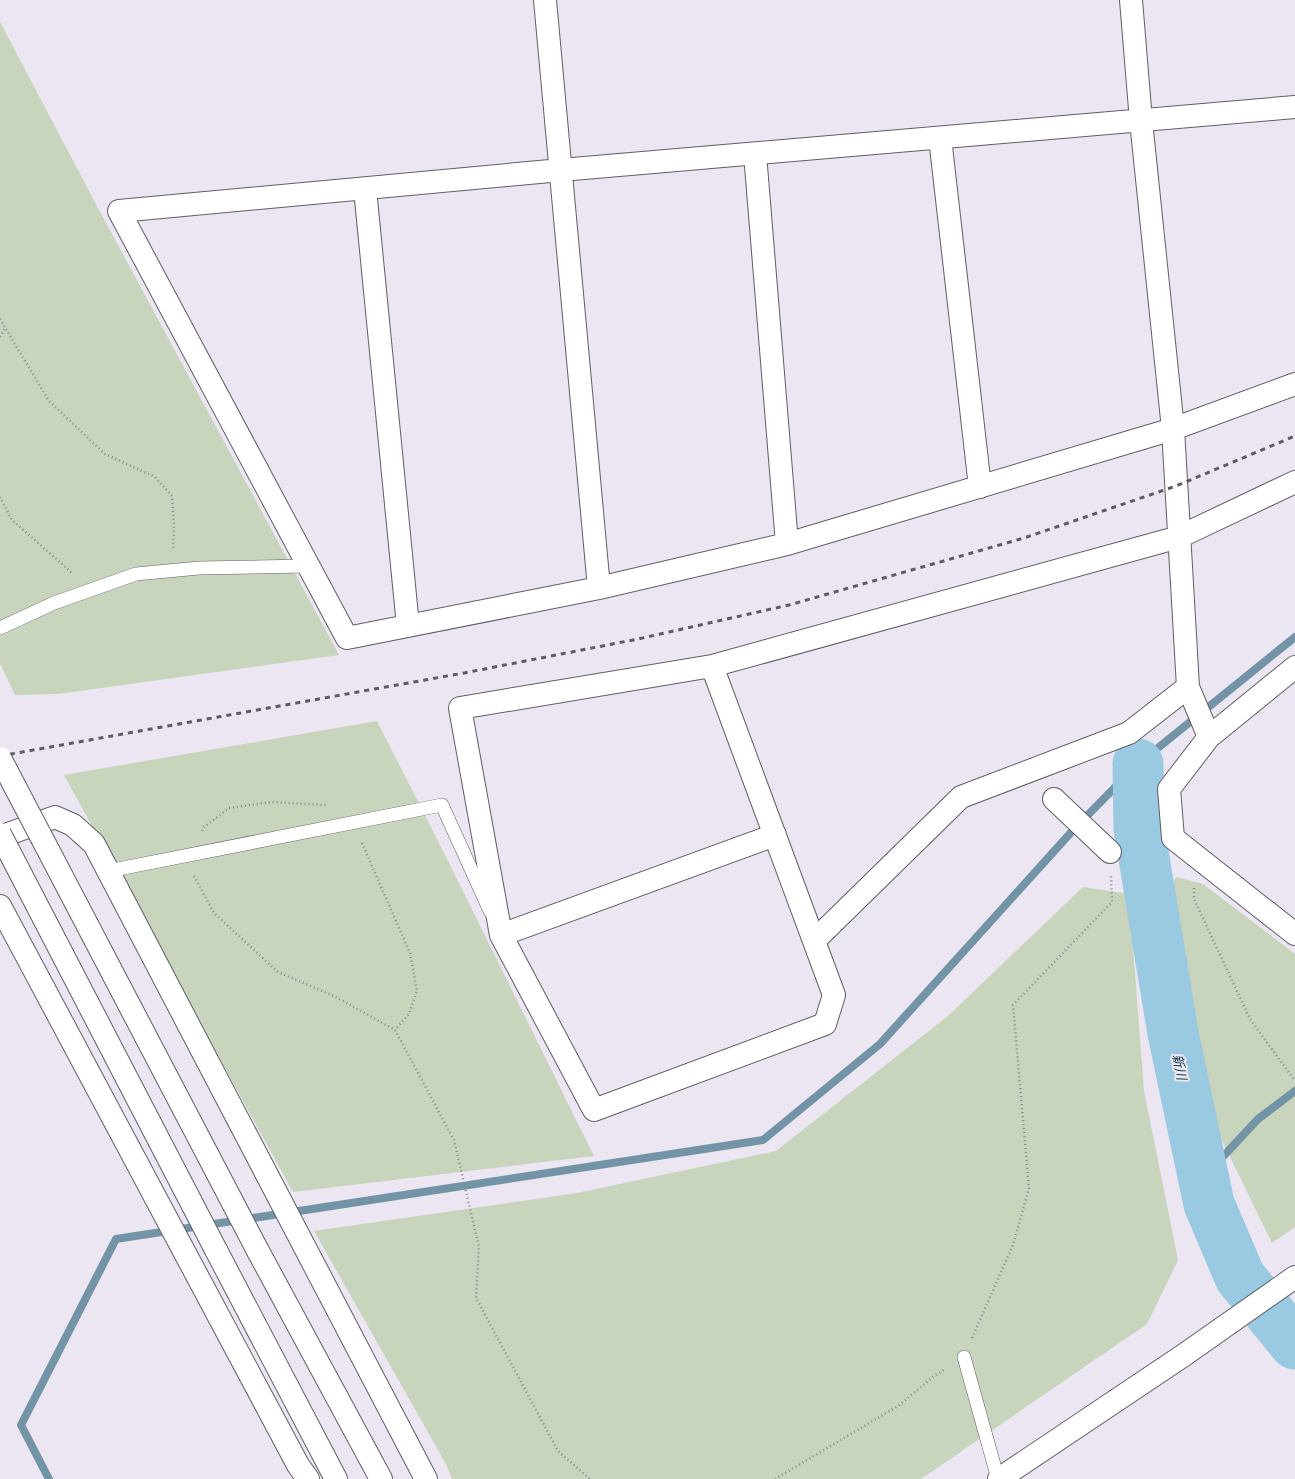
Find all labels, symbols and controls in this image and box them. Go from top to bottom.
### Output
water label: 新川 [1169,1053,1191,1083]

